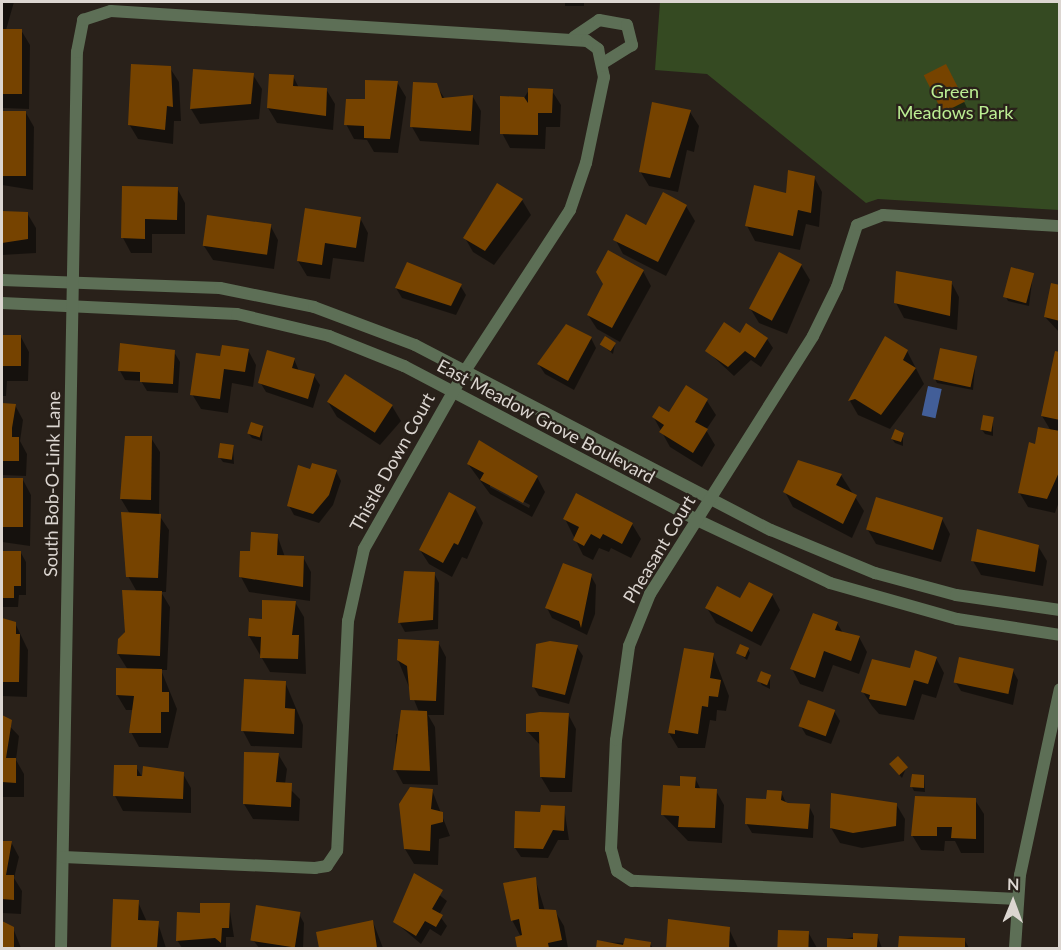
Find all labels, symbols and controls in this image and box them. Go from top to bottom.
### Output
park label: Green Meadows Park [897,81,1013,124]
street label: East Meadow Grove Boulevard [433,354,659,488]
street label: Thistle Down Court [345,389,439,535]
street label: South Bob-O-Link Lane [40,391,64,577]
street label: Pheasant Court [618,491,700,607]
north arrow [983,872,1043,932]
text: N [1007,874,1020,893]

